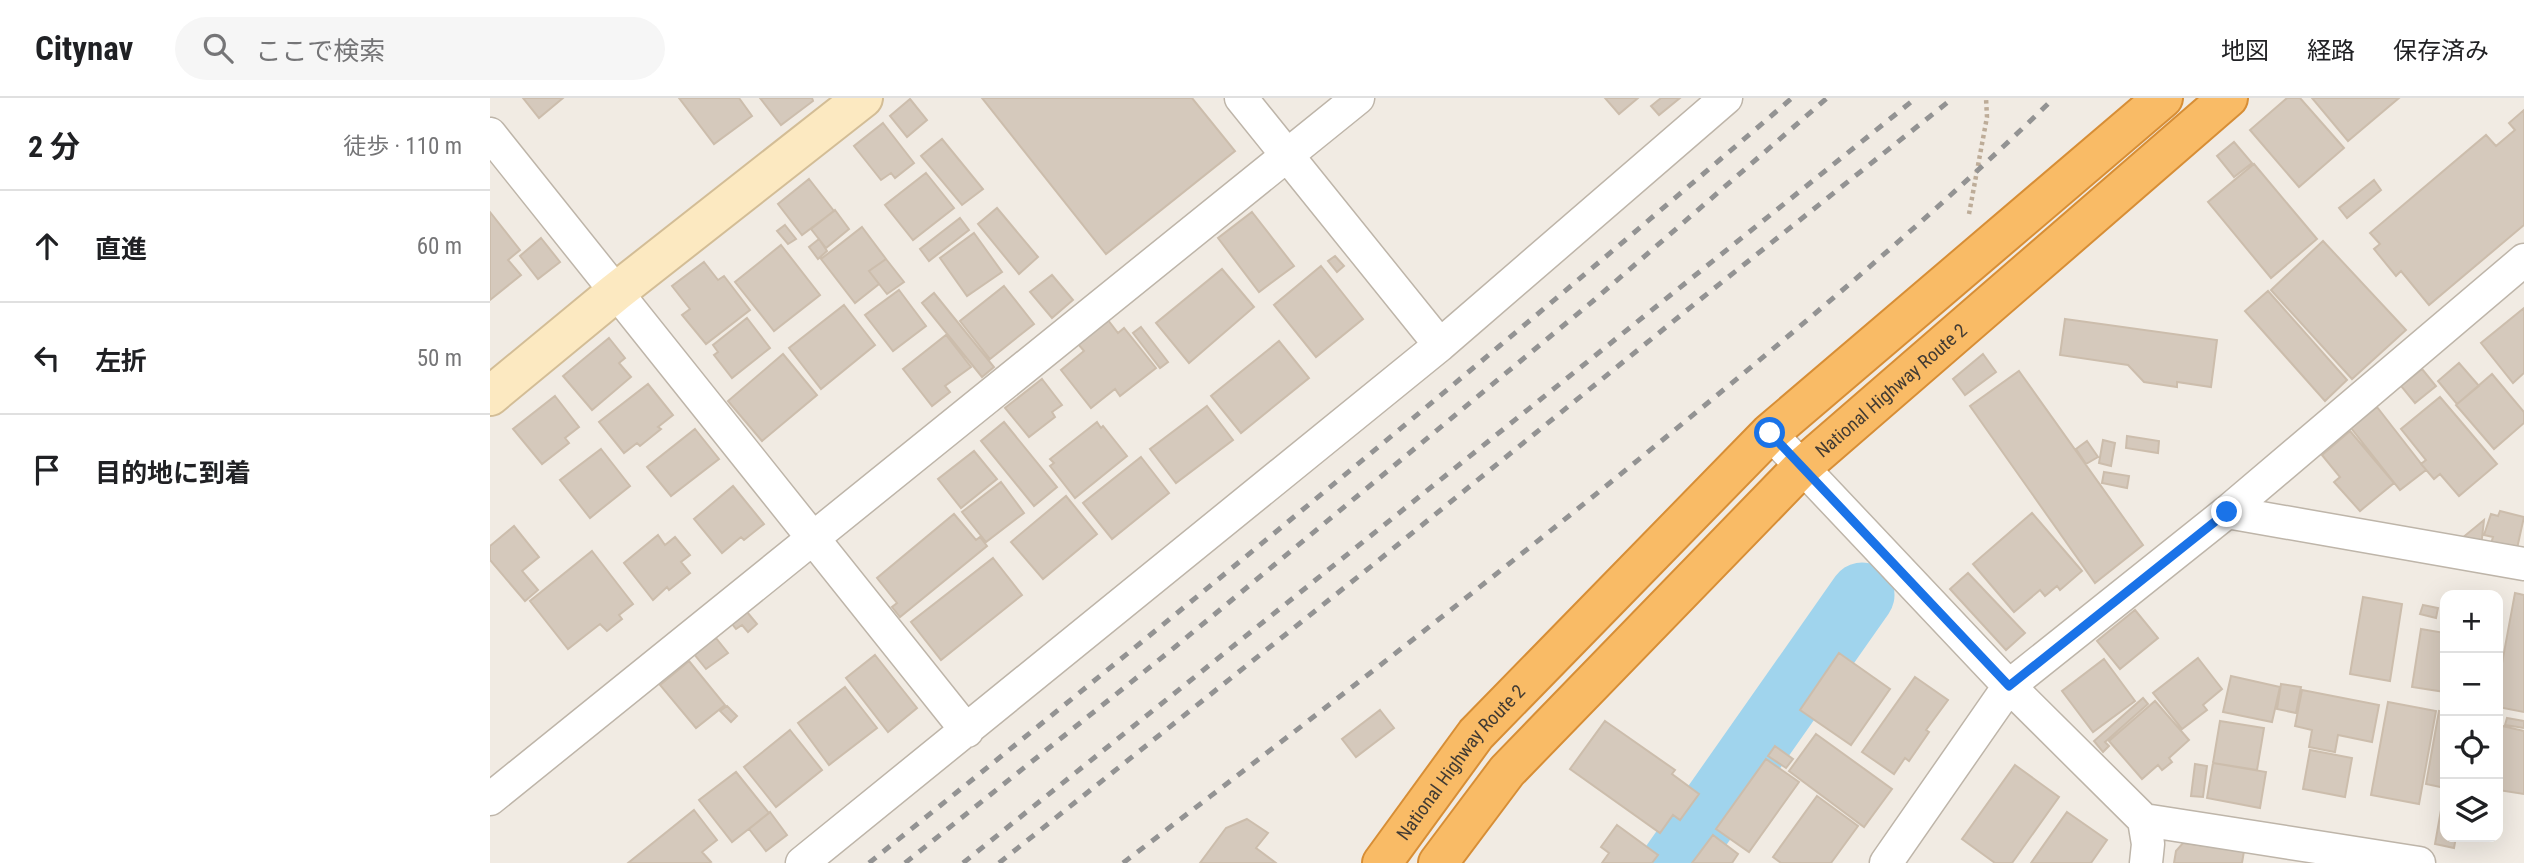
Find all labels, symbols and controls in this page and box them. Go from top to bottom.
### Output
search box [175,17,665,80]
text: Citynav [35,29,133,68]
icon: search [199,29,237,67]
text: ここで検索 [255,36,385,66]
text: 地図 [2221,37,2269,65]
text: 経路 [2307,37,2355,65]
text: 保存済み [2393,37,2489,65]
text: 2 分 [28,129,80,164]
text: 徒歩 · 110 m [343,133,462,160]
icon: ahead [28,227,66,265]
text: 60 m [417,233,462,260]
text: 直進 [95,234,147,264]
street label: National Highway Route 2 [1811,319,1972,462]
icon: left [28,339,66,377]
text: 50 m [417,345,462,372]
text: 左折 [95,346,147,376]
route start [1754,417,1785,448]
icon: arrive [28,451,66,489]
text: 目的地に到着 [95,458,251,488]
route end [2211,496,2242,527]
map controls [2440,590,2503,842]
button: + [2440,590,2503,653]
button: − [2440,653,2503,716]
street label: National Highway Route 2 [1392,680,1530,845]
button: locate [2440,716,2503,779]
button: layers [2440,779,2503,842]

